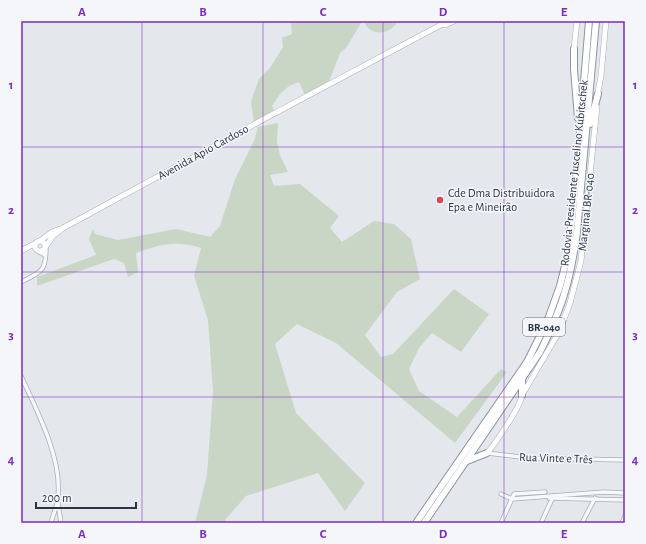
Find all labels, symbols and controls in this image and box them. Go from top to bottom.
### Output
text: A [78,6,86,19]
text: B [199,6,207,19]
text: C [320,6,327,19]
text: D [439,6,448,19]
text: E [561,6,568,19]
text: 1 [9,79,13,92]
street label: Rodovia Presidente Juscelino Kubitschek [558,79,590,267]
text: 1 [633,79,637,92]
street label: Avenida Apio Cardoso [156,122,250,182]
street label: Marginal BR-040 [576,172,596,252]
place label: Cde Dma Distribuidora Epa e Mineirão [448,187,555,213]
marker: Cde Dma Distribuidora Epa e Mineirão [435,195,445,205]
text: 2 [8,204,14,217]
text: 2 [632,204,638,217]
road number: BR-040 [523,318,565,336]
text: 3 [8,329,14,342]
text: 3 [632,329,638,342]
street label: Rua Vinte e Três [519,451,593,465]
text: 4 [8,454,15,467]
text: 4 [632,454,639,467]
scale bar [36,484,136,510]
text: 200 m [42,492,72,504]
text: A [78,528,86,541]
text: B [199,528,207,541]
text: C [320,528,327,541]
text: D [439,528,448,541]
text: E [561,528,568,541]

